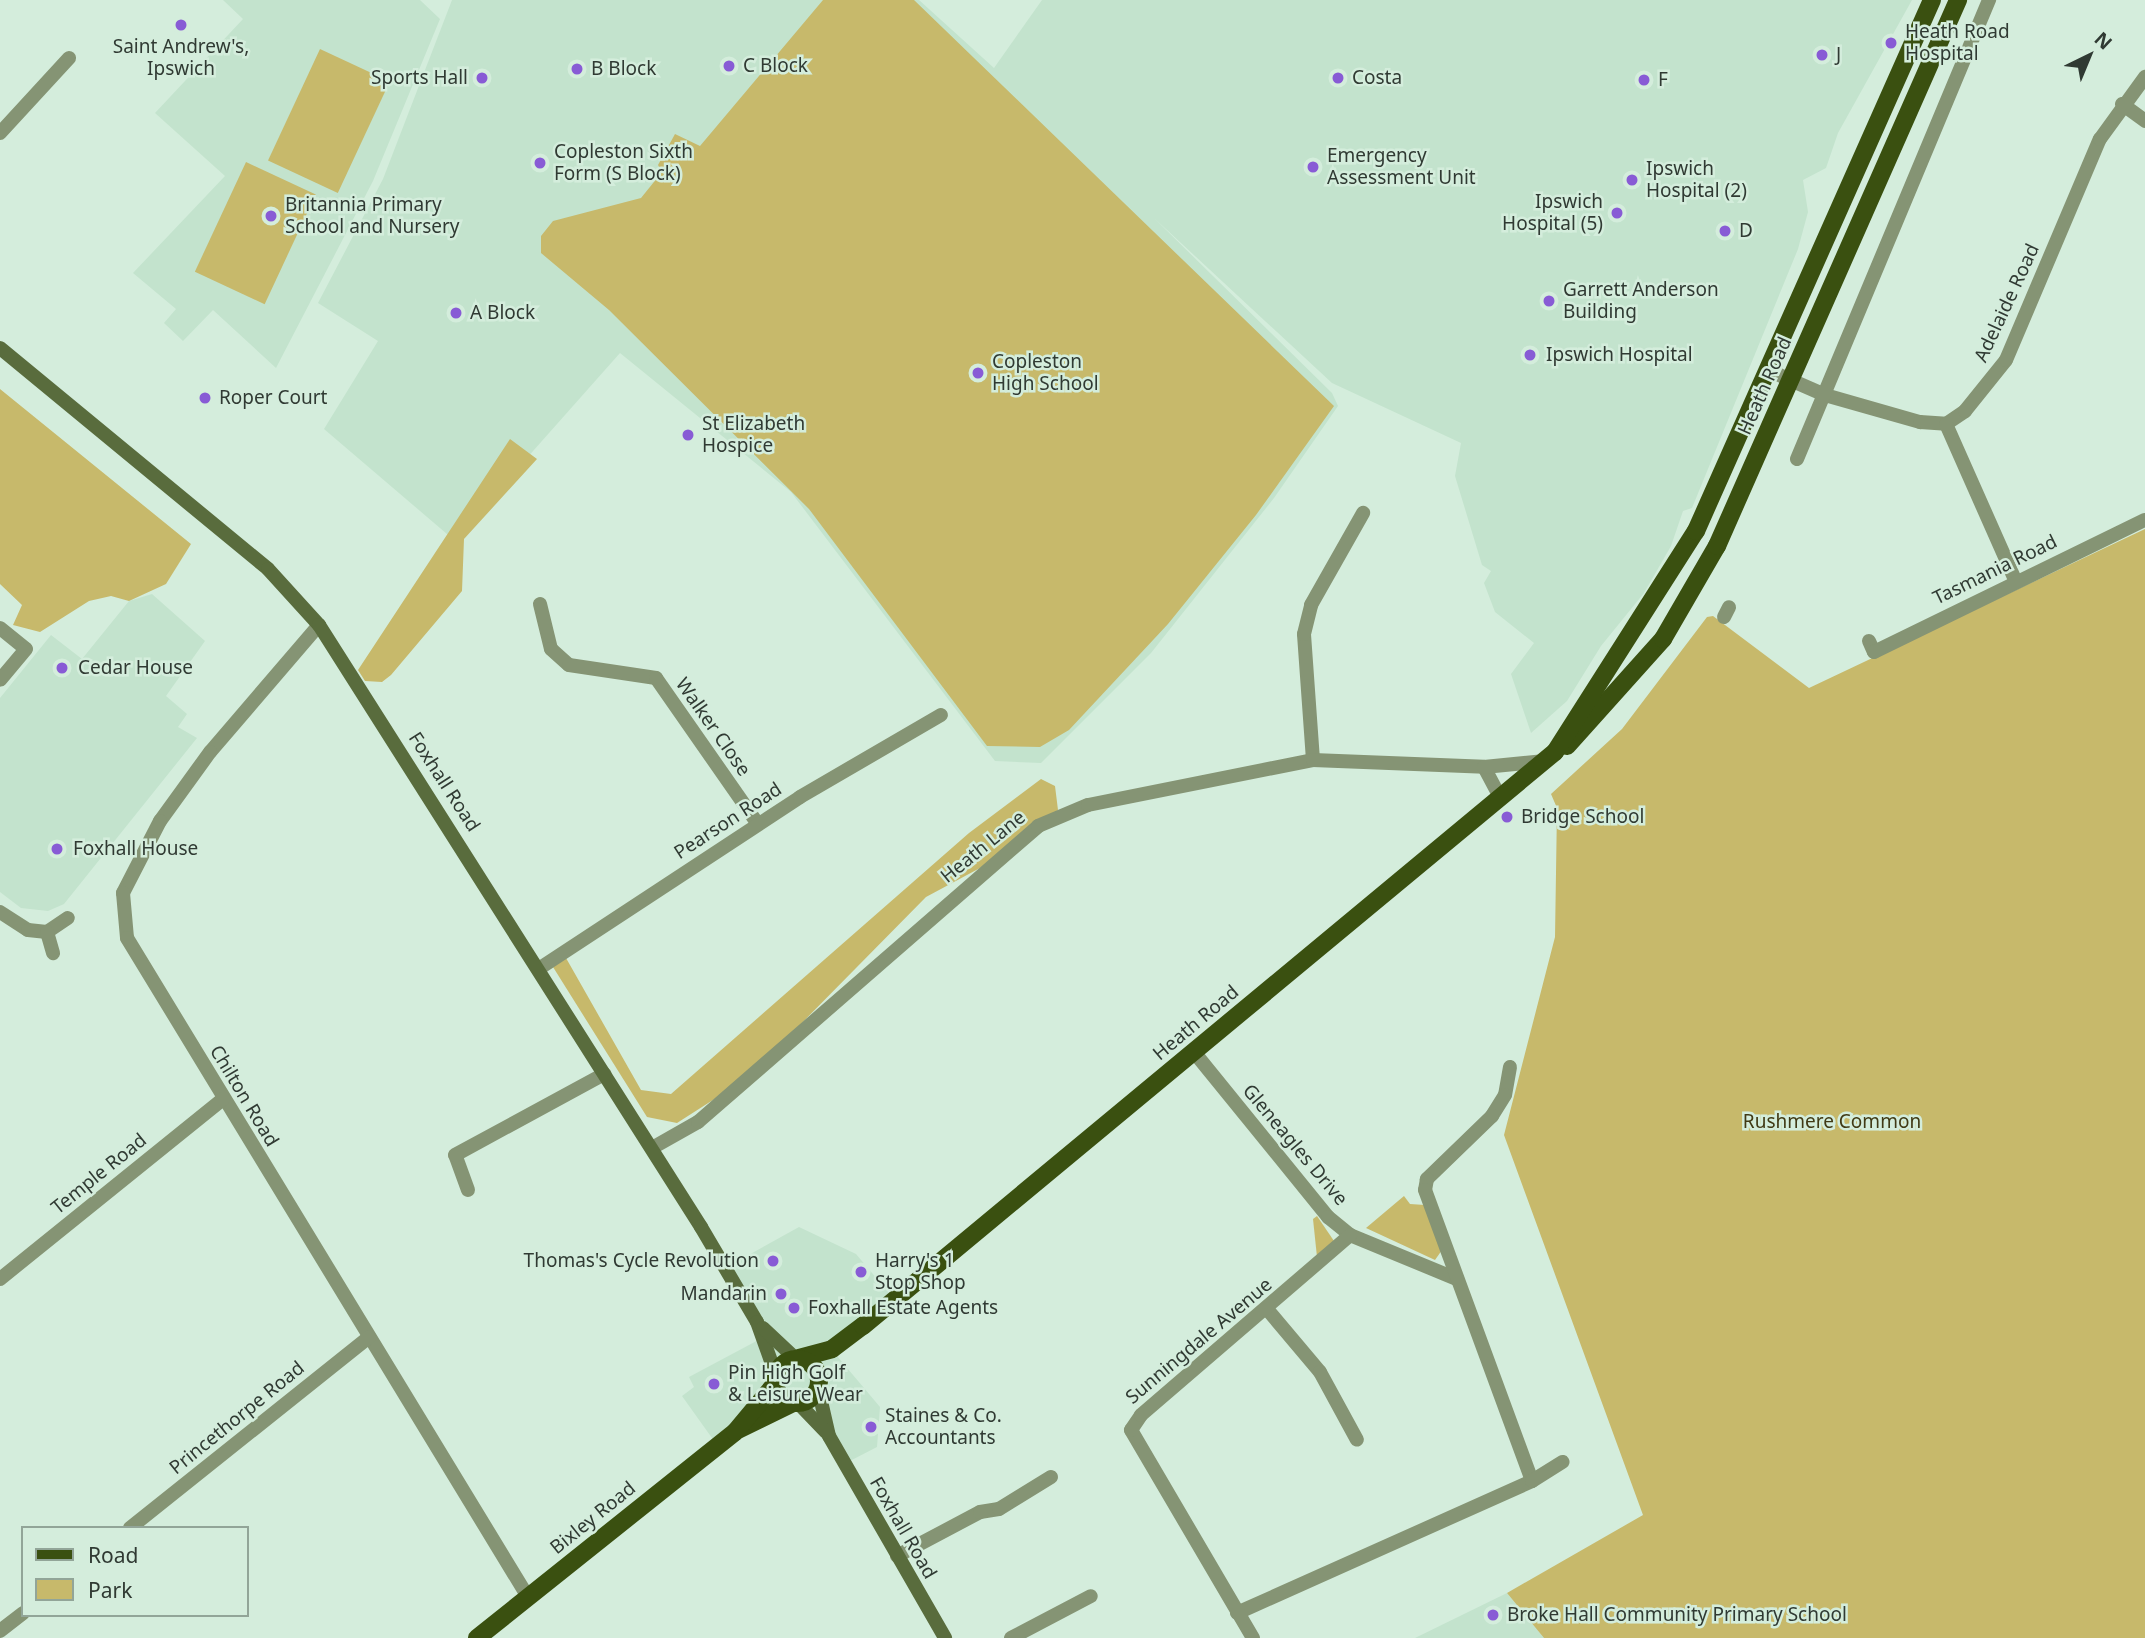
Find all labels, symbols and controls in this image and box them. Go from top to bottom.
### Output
marker: Saint Andrew's, Ipswich [173,17,189,33]
place label: Heath Road Hospital [1905,21,2010,65]
north arrow [2054,21,2124,91]
text: N [2089,26,2118,55]
marker: Heath Road Hospital [1883,35,1899,51]
place label: Saint Andrew's, Ipswich [113,36,249,80]
place label: J [1836,44,1841,66]
marker: J [1814,47,1830,63]
place label: C Block [743,55,808,77]
place label: B Block [591,58,656,80]
marker: C Block [721,58,737,74]
marker: B Block [569,61,585,77]
place label: Sports Hall [371,67,468,89]
place label: Costa [1352,67,1402,89]
place label: F [1658,69,1668,91]
marker: Sports Hall [474,70,490,86]
marker: Costa [1330,70,1346,86]
marker: F [1636,72,1652,88]
place label: Copleston Sixth Form (S Block) [554,141,693,185]
place label: Emergency Assessment Unit [1327,145,1476,189]
marker: Copleston Sixth Form (S Block) [532,155,548,171]
place label: Ipswich Hospital (2) [1646,158,1747,202]
marker: Emergency Assessment Unit [1305,159,1321,175]
marker: Ipswich Hospital (2) [1624,172,1640,188]
place label: Ipswich Hospital (5) [1502,191,1603,235]
place label: Britannia Primary School and Nursery [285,194,460,238]
marker: Ipswich Hospital (5) [1609,205,1625,221]
marker: Britannia Primary School and Nursery [263,208,279,224]
place label: D [1739,220,1753,242]
marker: D [1717,223,1733,239]
street label: Adelaide Road [1970,240,2044,366]
place label: Garrett Anderson Building [1563,279,1719,323]
marker: Garrett Anderson Building [1541,293,1557,309]
place label: A Block [470,302,535,324]
marker: A Block [448,305,464,321]
street label: Heath Road [1733,334,1797,438]
place label: Ipswich Hospital [1546,344,1693,366]
marker: Ipswich Hospital [1520,345,1540,365]
place label: Copleston High School [992,351,1099,395]
marker: Copleston High School [970,365,986,381]
place label: Roper Court [219,387,327,409]
marker: Roper Court [197,390,213,406]
place label: St Elizabeth Hospice [702,413,805,457]
marker: St Elizabeth Hospice [680,427,696,443]
street label: Tasmania Road [1929,530,2061,610]
place label: Cedar House [78,657,193,679]
marker: Cedar House [52,658,72,678]
street label: Walker Close [671,673,755,781]
street label: Foxhall Road [403,728,485,836]
street label: Pearson Road [670,778,786,864]
street label: Heath Lane [936,806,1030,888]
place label: Bridge School [1521,806,1644,828]
marker: Bridge School [1499,809,1515,825]
place label: Foxhall House [73,838,198,860]
marker: Foxhall House [47,839,67,859]
street label: Heath Road [1149,981,1243,1065]
street label: Chilton Road [205,1041,283,1151]
street label: Gleneagles Drive [1238,1080,1352,1210]
park label: Rushmere Common [1743,1111,1921,1133]
street label: Temple Road [47,1129,151,1219]
place label: Thomas's Cycle Revolution [524,1250,759,1272]
place label: Harry's 1 Stop Shop [875,1250,966,1294]
marker: Thomas's Cycle Revolution [765,1253,781,1269]
marker: Harry's 1 Stop Shop [853,1264,869,1280]
street label: Sunningdale Avenue [1121,1273,1277,1409]
place label: Mandarin [681,1283,767,1305]
marker: Mandarin [773,1286,789,1302]
place label: Foxhall Estate Agents [808,1297,998,1319]
marker: Foxhall Estate Agents [786,1300,802,1316]
street label: Princethorpe Road [165,1357,309,1479]
place label: Pin High Golf & Leisure Wear [728,1362,863,1406]
marker: Pin High Golf & Leisure Wear [706,1376,722,1392]
place label: Staines & Co. Accountants [885,1405,1002,1449]
marker: Staines & Co. Accountants [863,1419,879,1435]
street label: Foxhall Road [865,1473,941,1583]
street label: Bixley Road [546,1477,640,1559]
legend [21,1526,248,1617]
text: Road [88,1541,138,1569]
text: Park [88,1576,132,1604]
place label: Broke Hall Community Primary School [1507,1604,1847,1626]
marker: Broke Hall Community Primary School [1485,1607,1501,1623]

